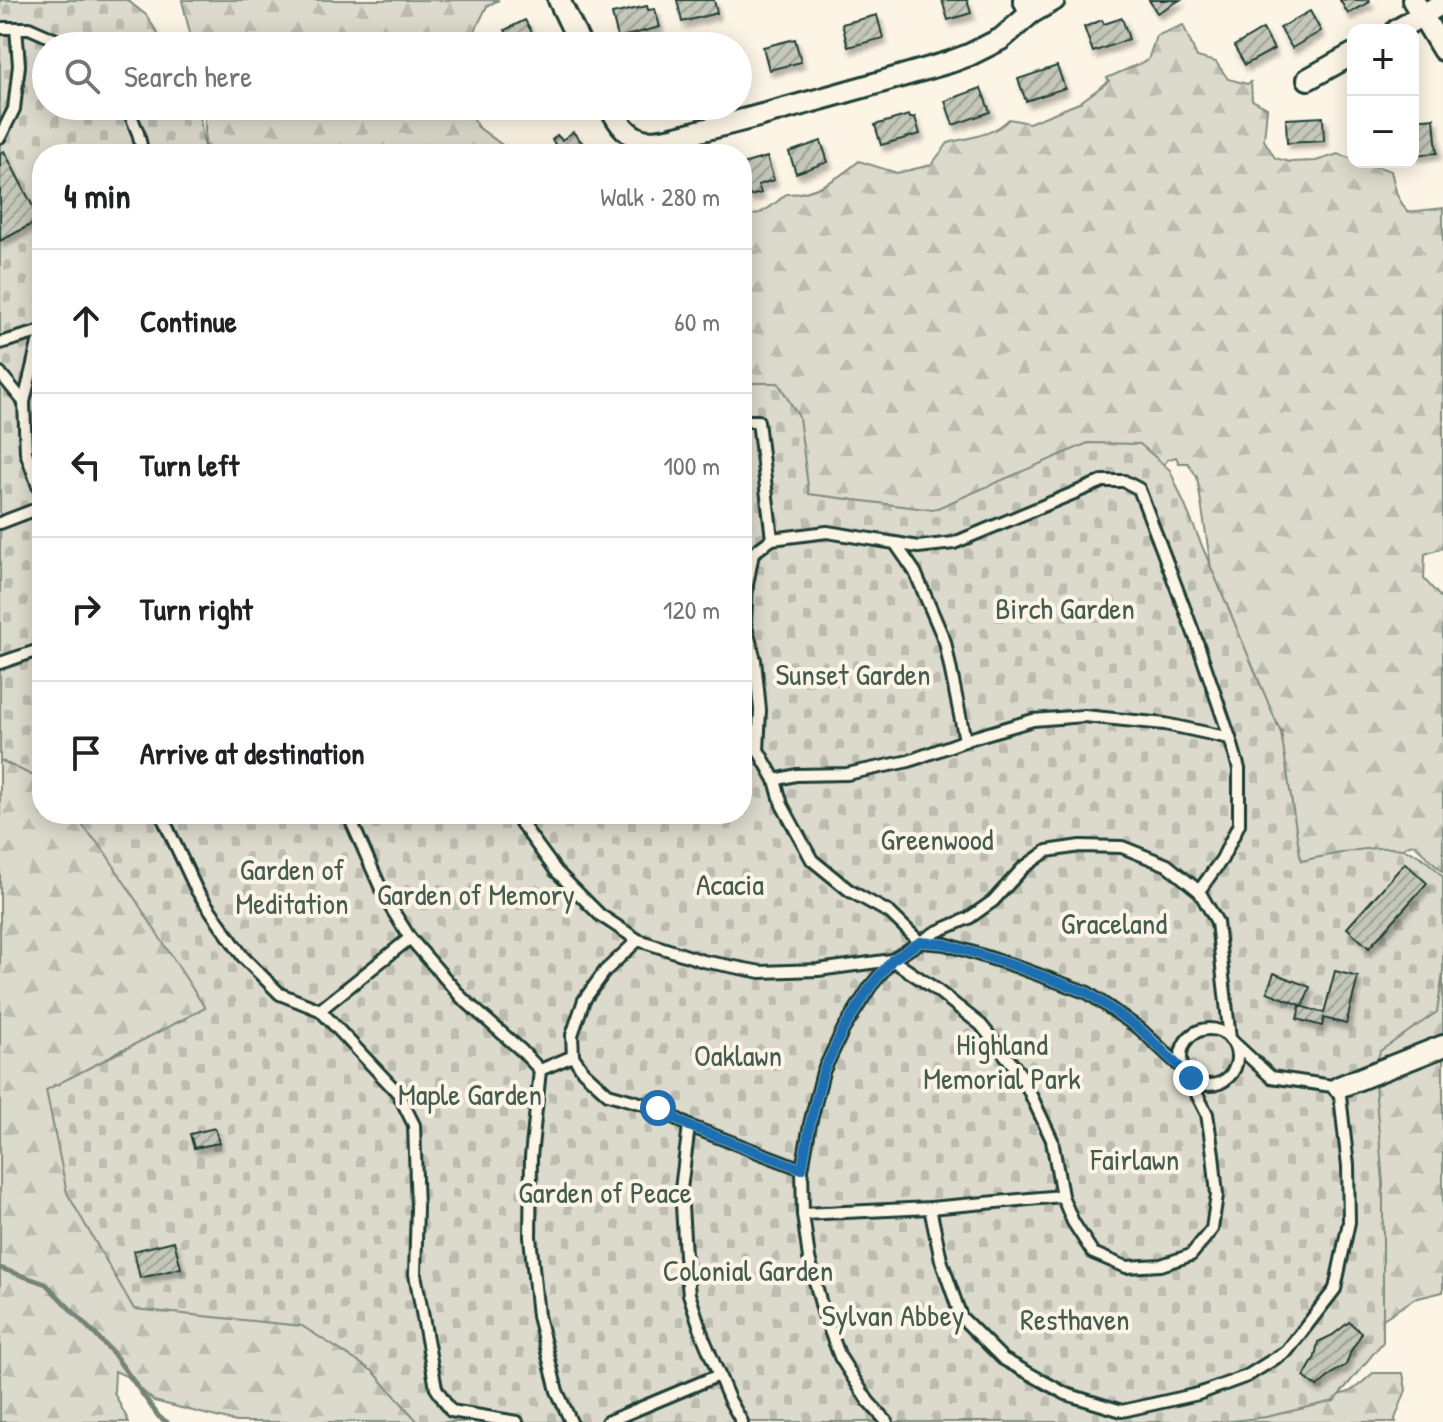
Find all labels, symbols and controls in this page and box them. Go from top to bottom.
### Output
map controls [1347,24,1419,168]
button: + [1347,24,1419,96]
search box [32,32,752,120]
icon: search [60,54,104,98]
text: Search here [124,56,252,96]
button: − [1347,96,1419,168]
text: 4 min [64,173,131,219]
text: Walk · 280 m [600,179,720,214]
icon: ahead [64,299,108,343]
text: Continue [140,301,237,341]
text: 60 m [674,304,720,339]
icon: left [64,443,108,487]
text: Turn left [140,445,239,485]
text: 100 m [664,448,720,483]
icon: right [64,587,108,631]
park label: Birch Garden [995,588,1135,628]
text: Turn right [140,589,253,629]
text: 120 m [663,592,720,627]
park label: Sunset Garden [776,654,930,694]
icon: arrive [64,731,108,775]
text: Arrive at destination [140,733,365,773]
park label: Greenwood [880,819,994,859]
park label: Garden of Meditation [236,849,348,923]
park label: Acacia [696,864,764,904]
park label: Garden of Memory [377,874,575,914]
park label: Graceland [1061,903,1167,943]
park label: Highland Memorial Park [923,1024,1081,1098]
park label: Oaklawn [694,1035,782,1075]
route end [1173,1060,1209,1096]
park label: Maple Garden [398,1074,542,1114]
route start [640,1090,676,1126]
park label: Fairlawn [1090,1139,1179,1179]
park label: Garden of Peace [518,1172,692,1212]
park label: Colonial Garden [663,1250,833,1290]
park label: Sylvan Abbey [822,1295,964,1335]
park label: Resthaven [1020,1299,1130,1339]

